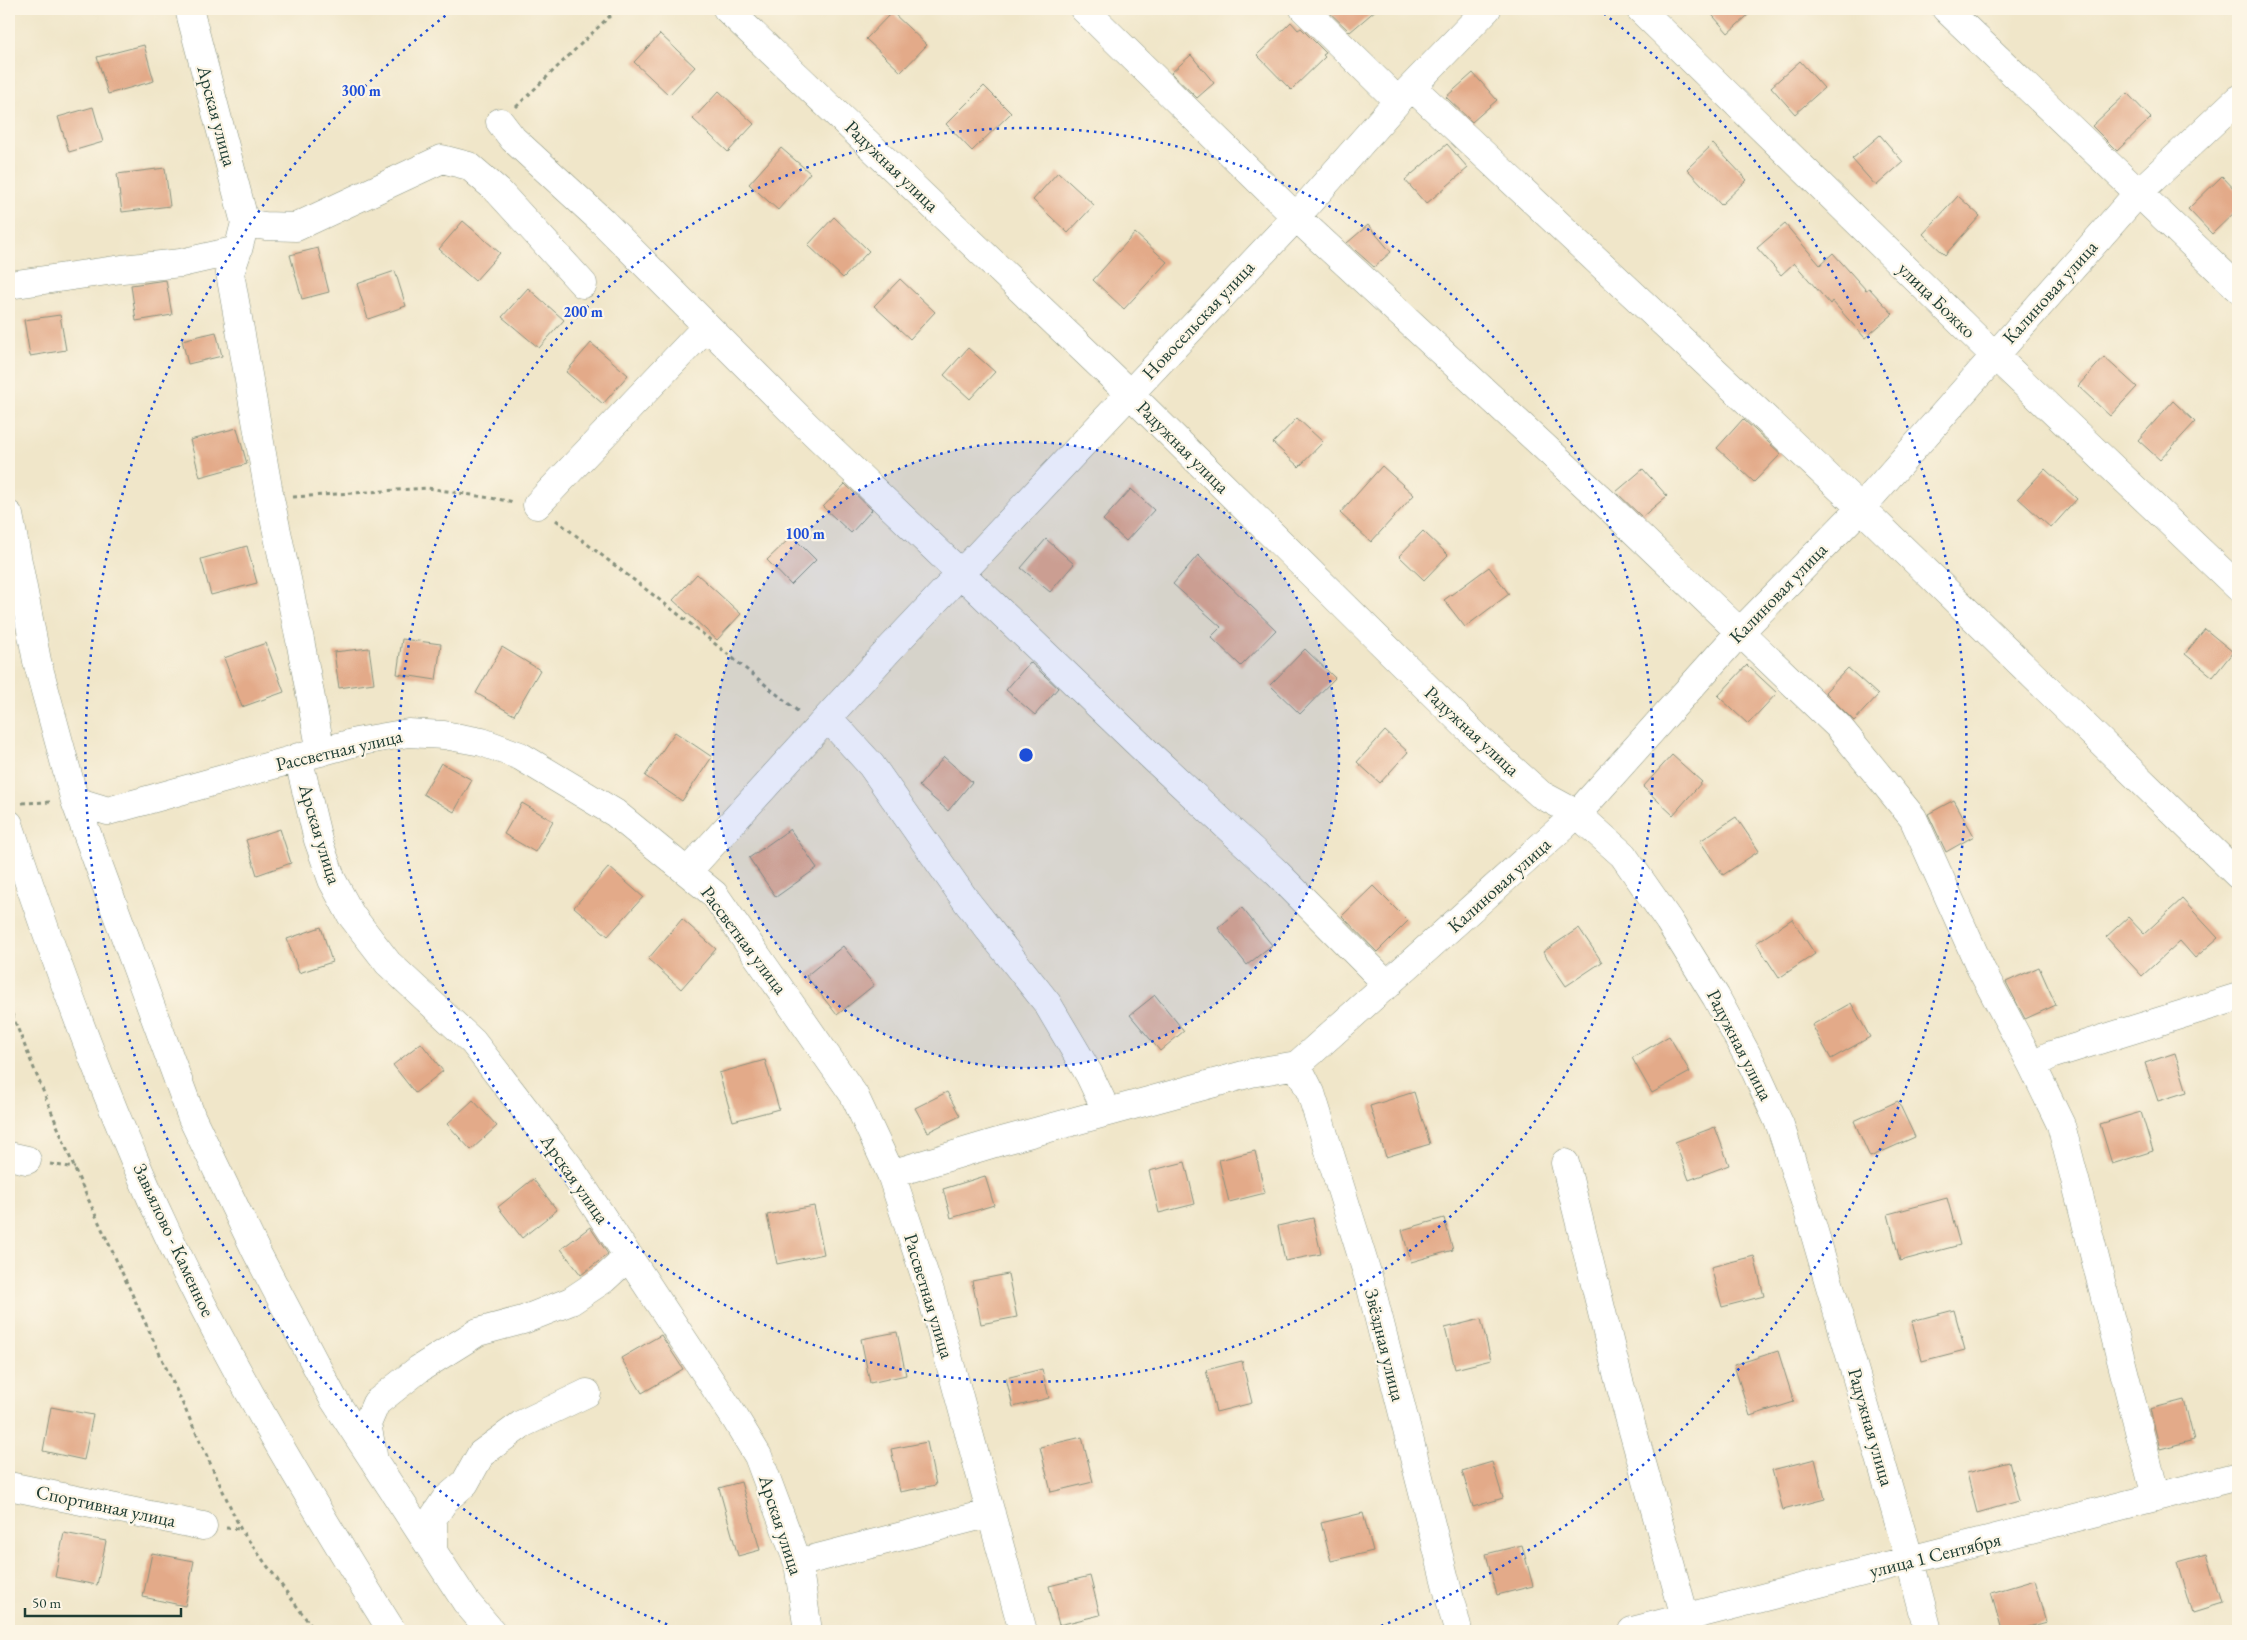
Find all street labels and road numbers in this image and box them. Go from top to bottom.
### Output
street label: Арская улица [191,62,243,170]
street label: Радужная улица [840,115,945,217]
street label: Калиновая улица [1997,235,2103,349]
street label: Новосельская улица [1136,255,1260,385]
street label: улица Божко [1892,256,1982,344]
street label: Радужная улица [1131,395,1235,499]
street label: Калиновая улица [1724,537,1833,649]
street label: Радужная улица [1419,680,1525,782]
street label: Рассветная улица [273,723,405,777]
street label: Арская улица [293,780,347,888]
street label: Калиновая улица [1442,832,1556,938]
street label: Рассветная улица [695,881,793,999]
street label: Радужная улица [1701,985,1779,1105]
street label: Арская улица [535,1129,615,1229]
street label: Завьялово - Каменное [128,1159,220,1321]
street label: Рассветная улица [898,1231,960,1362]
street label: Звёздная улица [1359,1286,1411,1404]
street label: Радужная улица [1842,1365,1900,1489]
street label: Арская улица [753,1471,809,1578]
street label: Спортивная улица [34,1479,179,1533]
street label: улица 1 Сентября [1867,1526,2004,1583]

